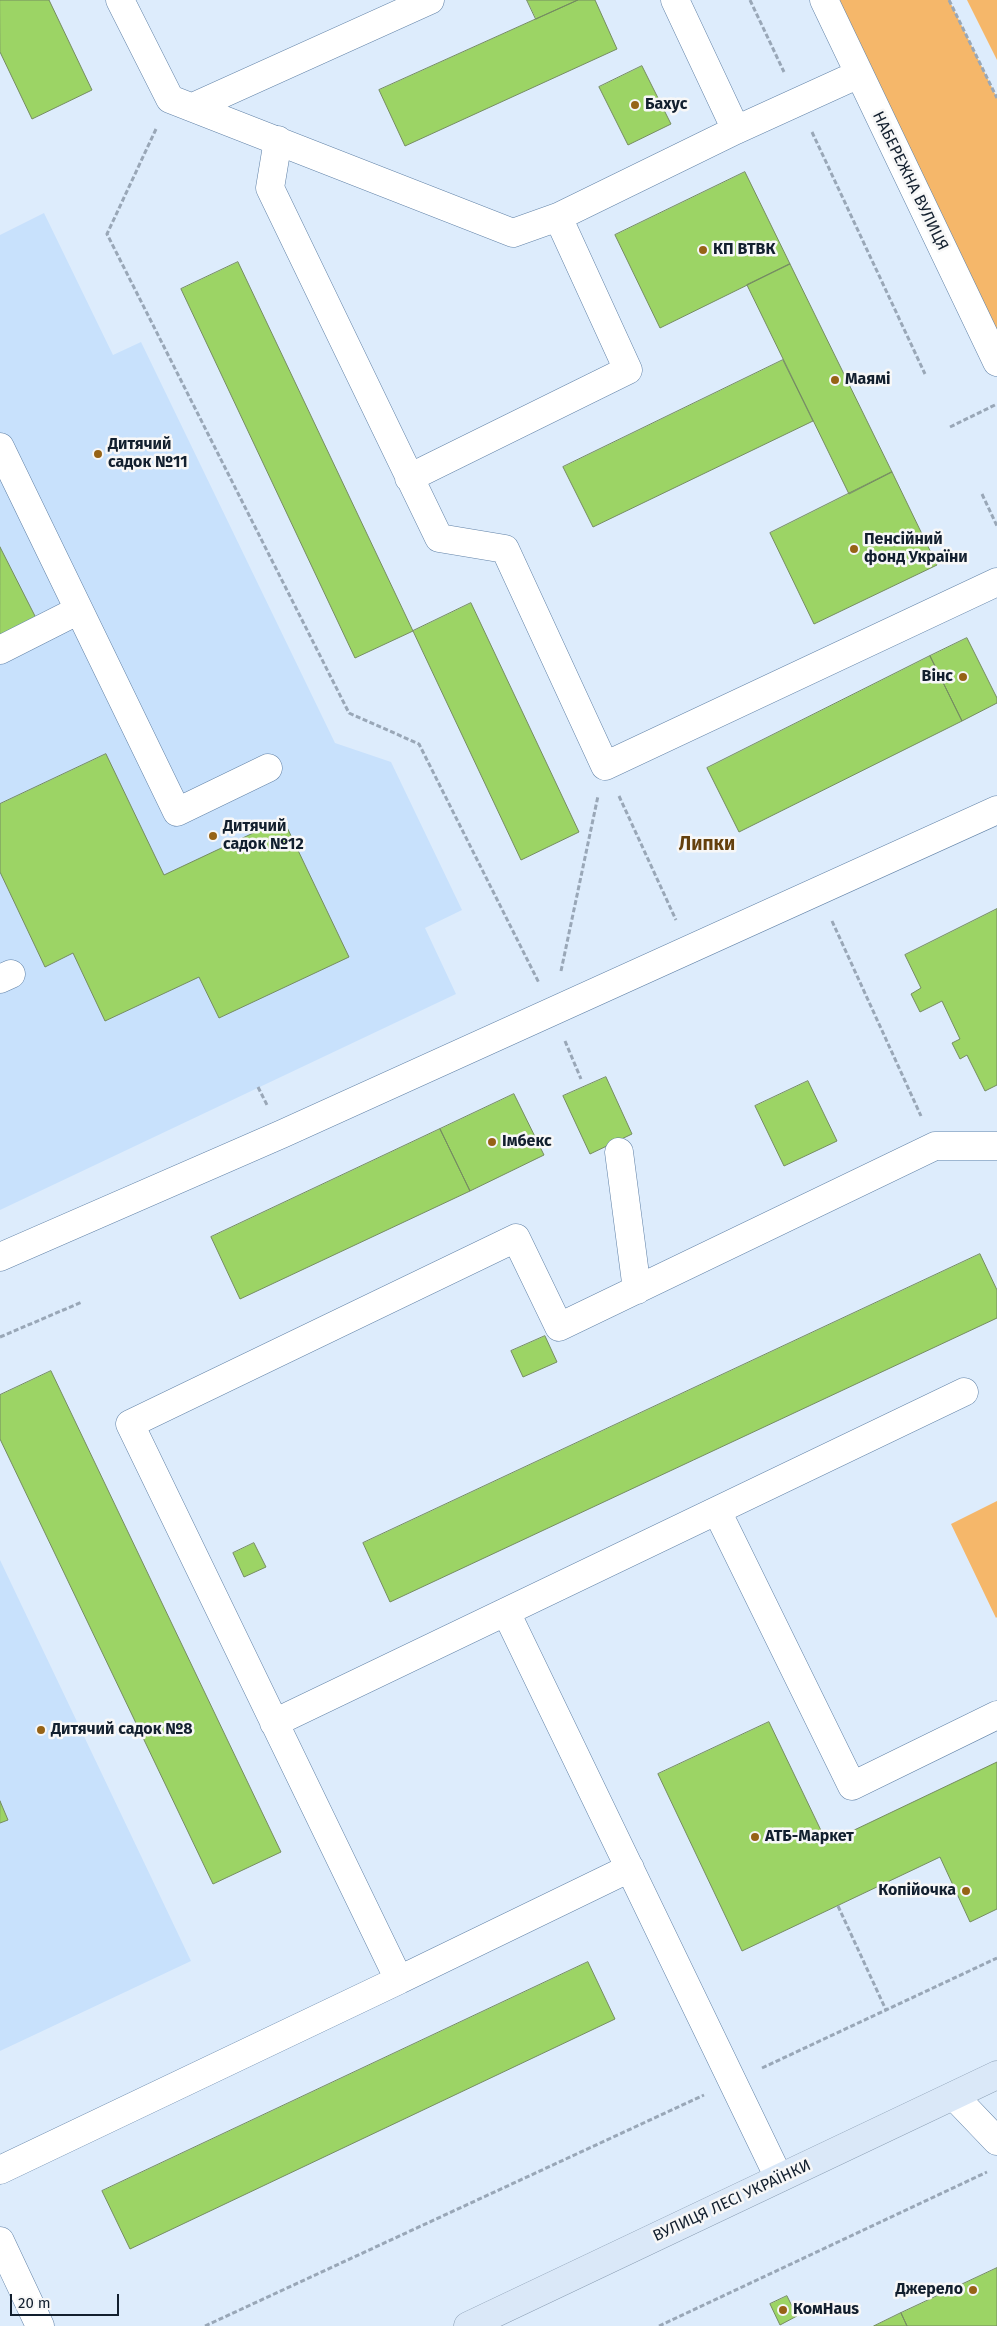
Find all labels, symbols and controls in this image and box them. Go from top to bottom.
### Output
place label: Бахус [645,95,687,115]
marker: Бахус [629,99,641,111]
street label: НАБЕРЕЖНА ВУЛИЦЯ [868,108,952,254]
place label: КП ВТВК [713,240,775,260]
marker: КП ВТВК [697,244,709,256]
place label: Маямі [845,370,891,390]
marker: Маямі [829,374,841,386]
place label: Дитячий садок №11 [108,435,188,473]
marker: Дитячий садок №11 [92,448,104,460]
place label: Пенсійний фонд України [864,530,968,568]
marker: Пенсійний фонд України [848,543,860,555]
place label: Вінс [922,667,953,687]
marker: Вінс [957,671,969,683]
place label: Дитячий садок №12 [223,817,304,855]
marker: Дитячий садок №12 [207,830,219,842]
district label: Липки [679,834,735,856]
place label: Імбекс [502,1132,552,1152]
marker: Імбекс [486,1136,498,1148]
place label: Дитячий садок №8 [51,1720,193,1740]
marker: Дитячий садок №8 [35,1724,47,1736]
place label: АТБ-Маркет [765,1827,854,1847]
marker: АТБ-Маркет [749,1831,761,1843]
place label: Копійочка [878,1881,956,1901]
marker: Копійочка [960,1885,972,1897]
street label: ВУЛИЦЯ ЛЕСІ УКРАЇНКИ [650,2156,814,2246]
place label: Джерело [895,2280,963,2300]
scale bar [12,2284,121,2316]
marker: Джерело [967,2284,979,2296]
text: 20 m [18,2294,51,2312]
place label: КомHaus [793,2300,859,2320]
marker: КомHaus [777,2304,789,2316]

